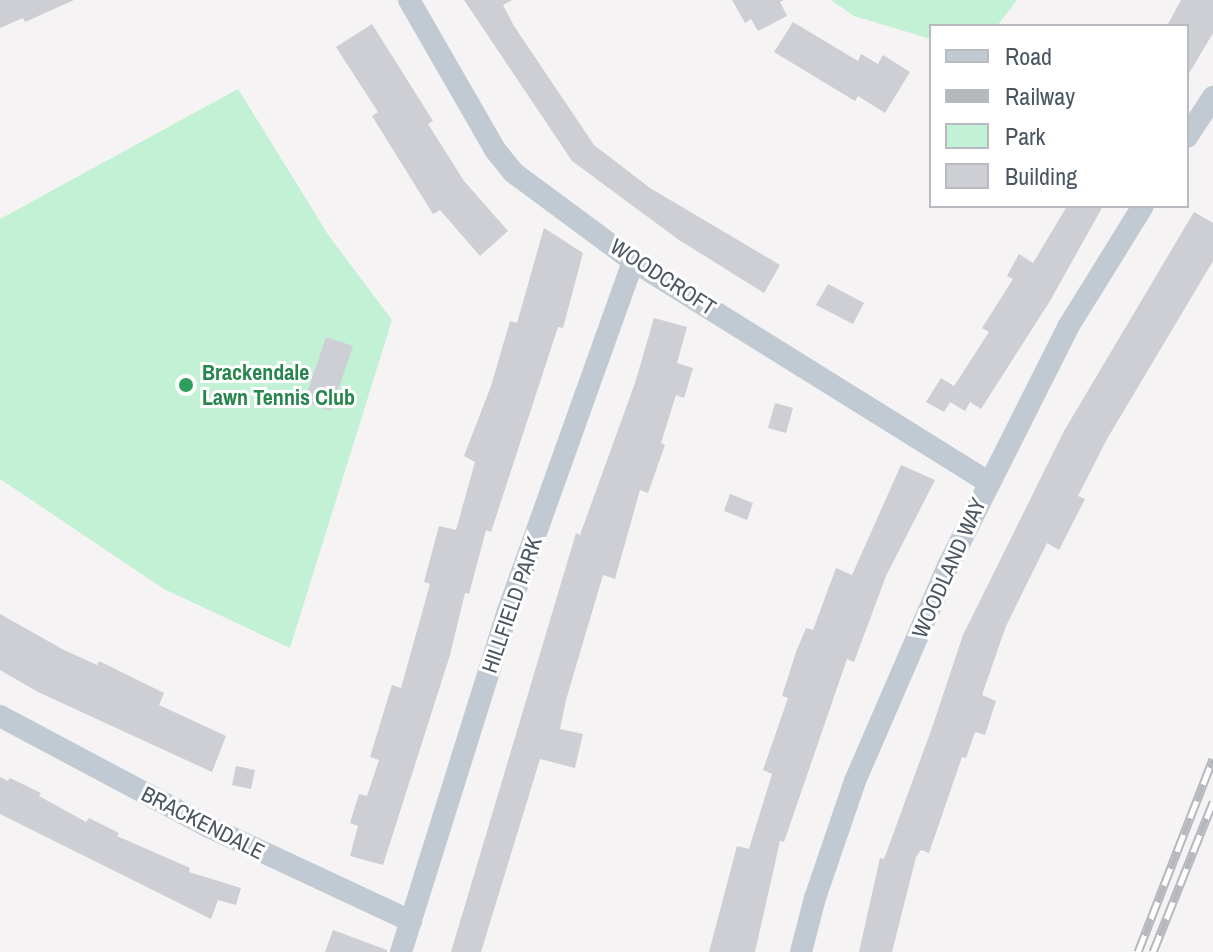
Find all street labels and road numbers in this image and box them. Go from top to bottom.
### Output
street label: WOODCROFT [605,233,721,321]
street label: WOODLAND WAY [906,494,992,642]
street label: HILLFIELD PARK [476,534,548,676]
street label: BRACKENDALE [137,781,269,865]

